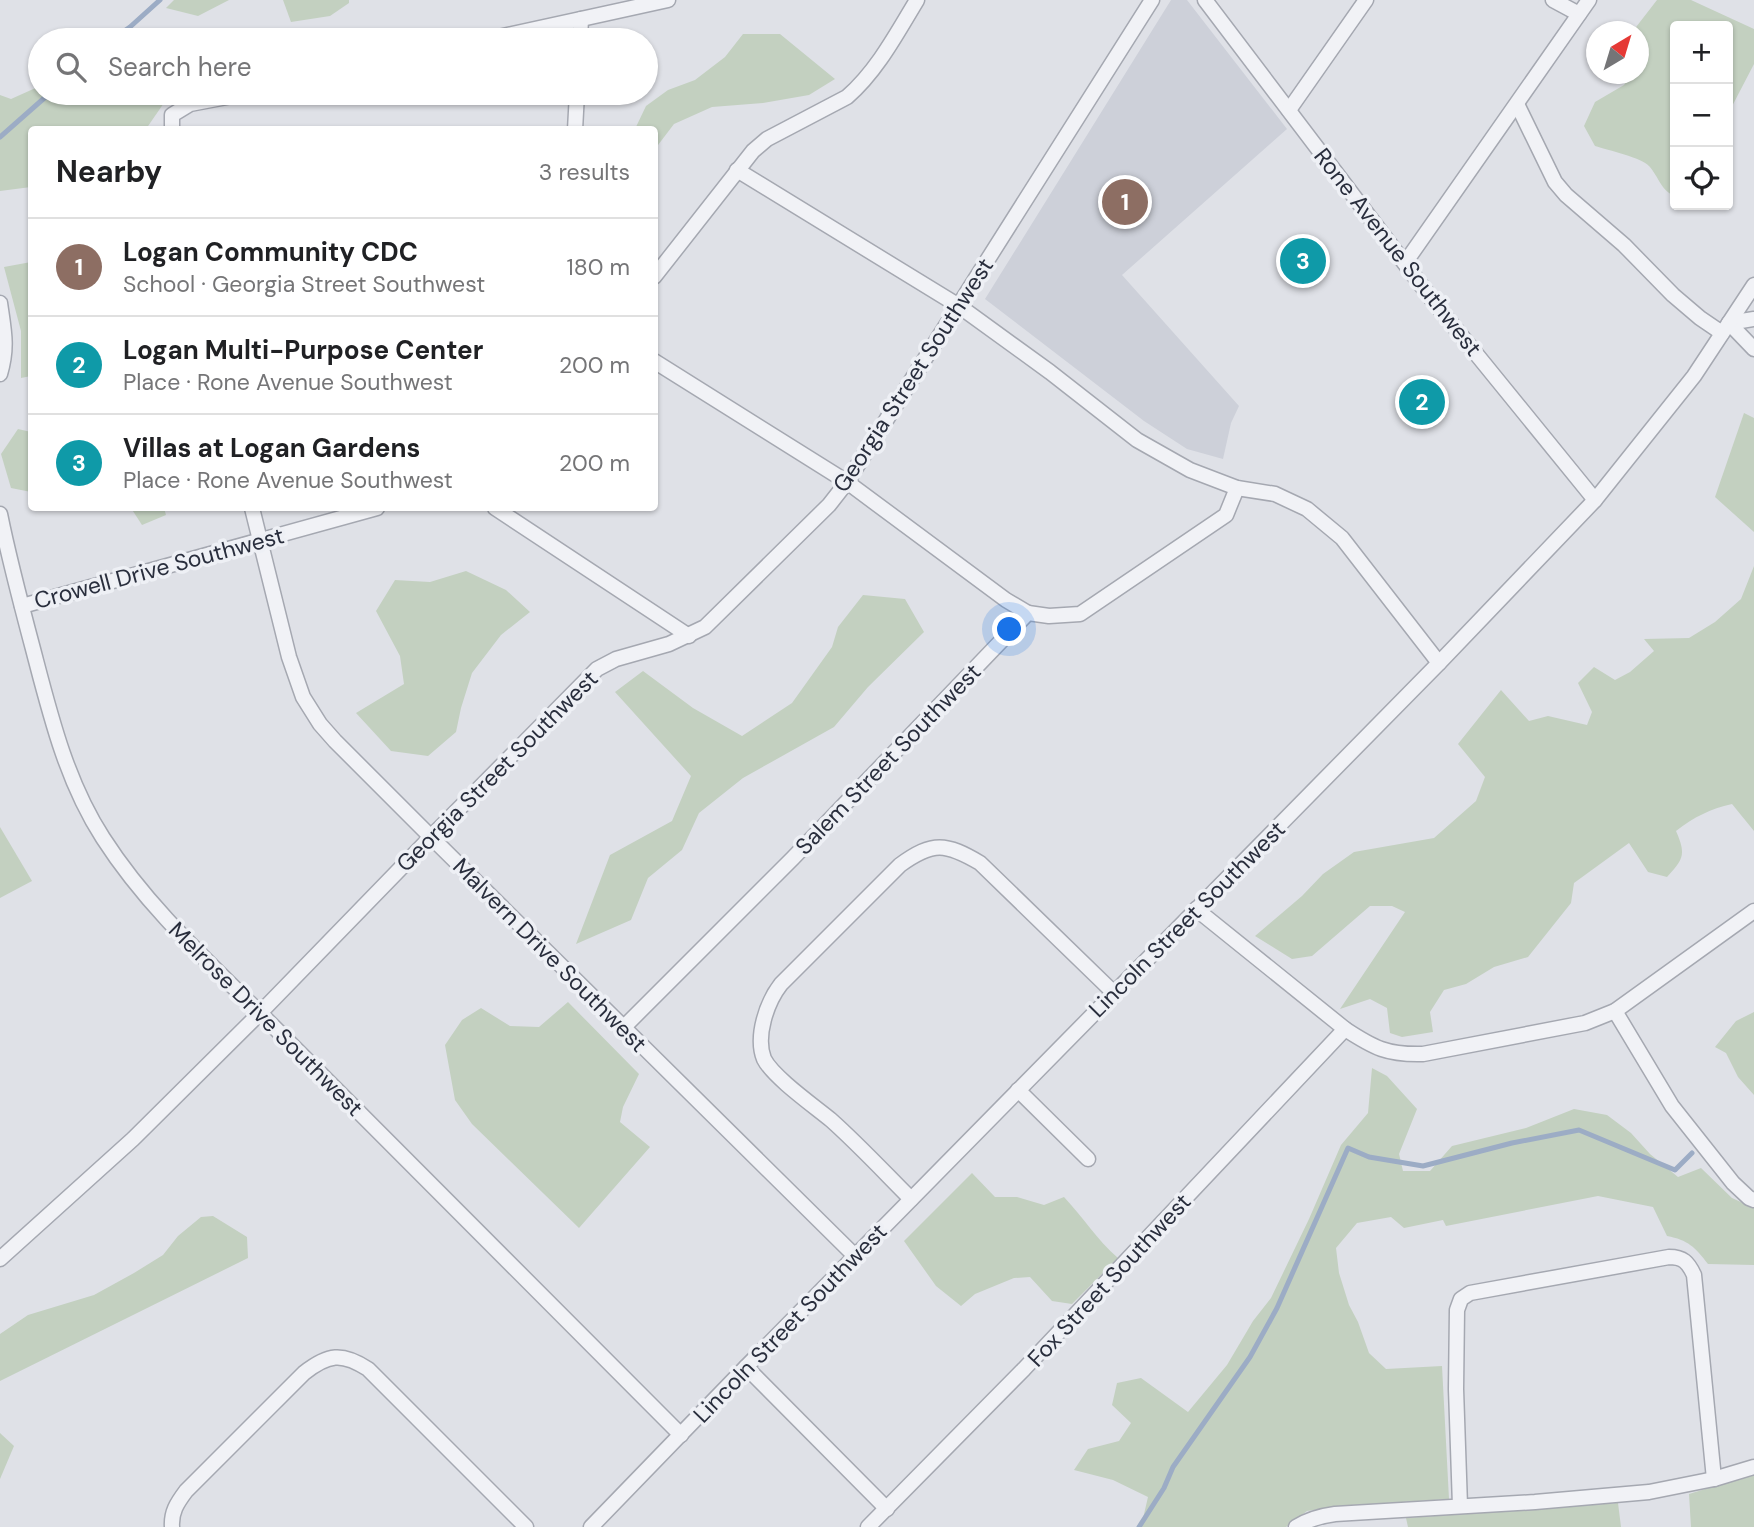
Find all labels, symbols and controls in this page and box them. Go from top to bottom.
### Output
north arrow [1586,21,1649,84]
map controls [1670,21,1733,210]
button: + [1670,21,1733,84]
search box [28,28,658,105]
icon: search [52,48,90,86]
text: Search here [108,50,251,84]
button: − [1670,84,1733,147]
street label: Rone Avenue Southwest [1307,142,1489,362]
button: locate [1670,147,1733,210]
text: Nearby [56,152,162,191]
text: 3 results [539,157,630,187]
pin: 1 [1102,176,1148,228]
text: Logan Community CDC [123,235,418,269]
pin: 3 [1280,235,1326,287]
text: 1 [75,252,83,282]
text: 180 m [566,252,630,282]
street label: Georgia Street Southwest [826,252,1000,498]
text: School · Georgia Street Southwest [123,269,485,299]
text: Logan Multi-Purpose Center [123,333,483,367]
text: 2 [72,350,86,380]
text: 200 m [559,350,630,380]
text: Place · Rone Avenue Southwest [123,367,453,397]
pin: 2 [1399,376,1445,428]
text: Villas at Logan Gardens [123,431,420,465]
text: 3 [72,448,86,478]
text: 200 m [559,448,630,478]
text: Place · Rone Avenue Southwest [123,465,453,495]
street label: Crowell Drive Southwest [31,520,287,616]
your location [992,612,1026,646]
street label: Salem Street Southwest [789,657,987,861]
street label: Georgia Street Southwest [390,664,604,878]
street label: Lincoln Street Southwest [1082,814,1292,1024]
street label: Malvern Drive Southwest [447,852,653,1058]
street label: Melrose Drive Southwest [162,915,370,1123]
street label: Fox Street Southwest [1021,1187,1197,1373]
street label: Lincoln Street Southwest [687,1217,893,1429]

